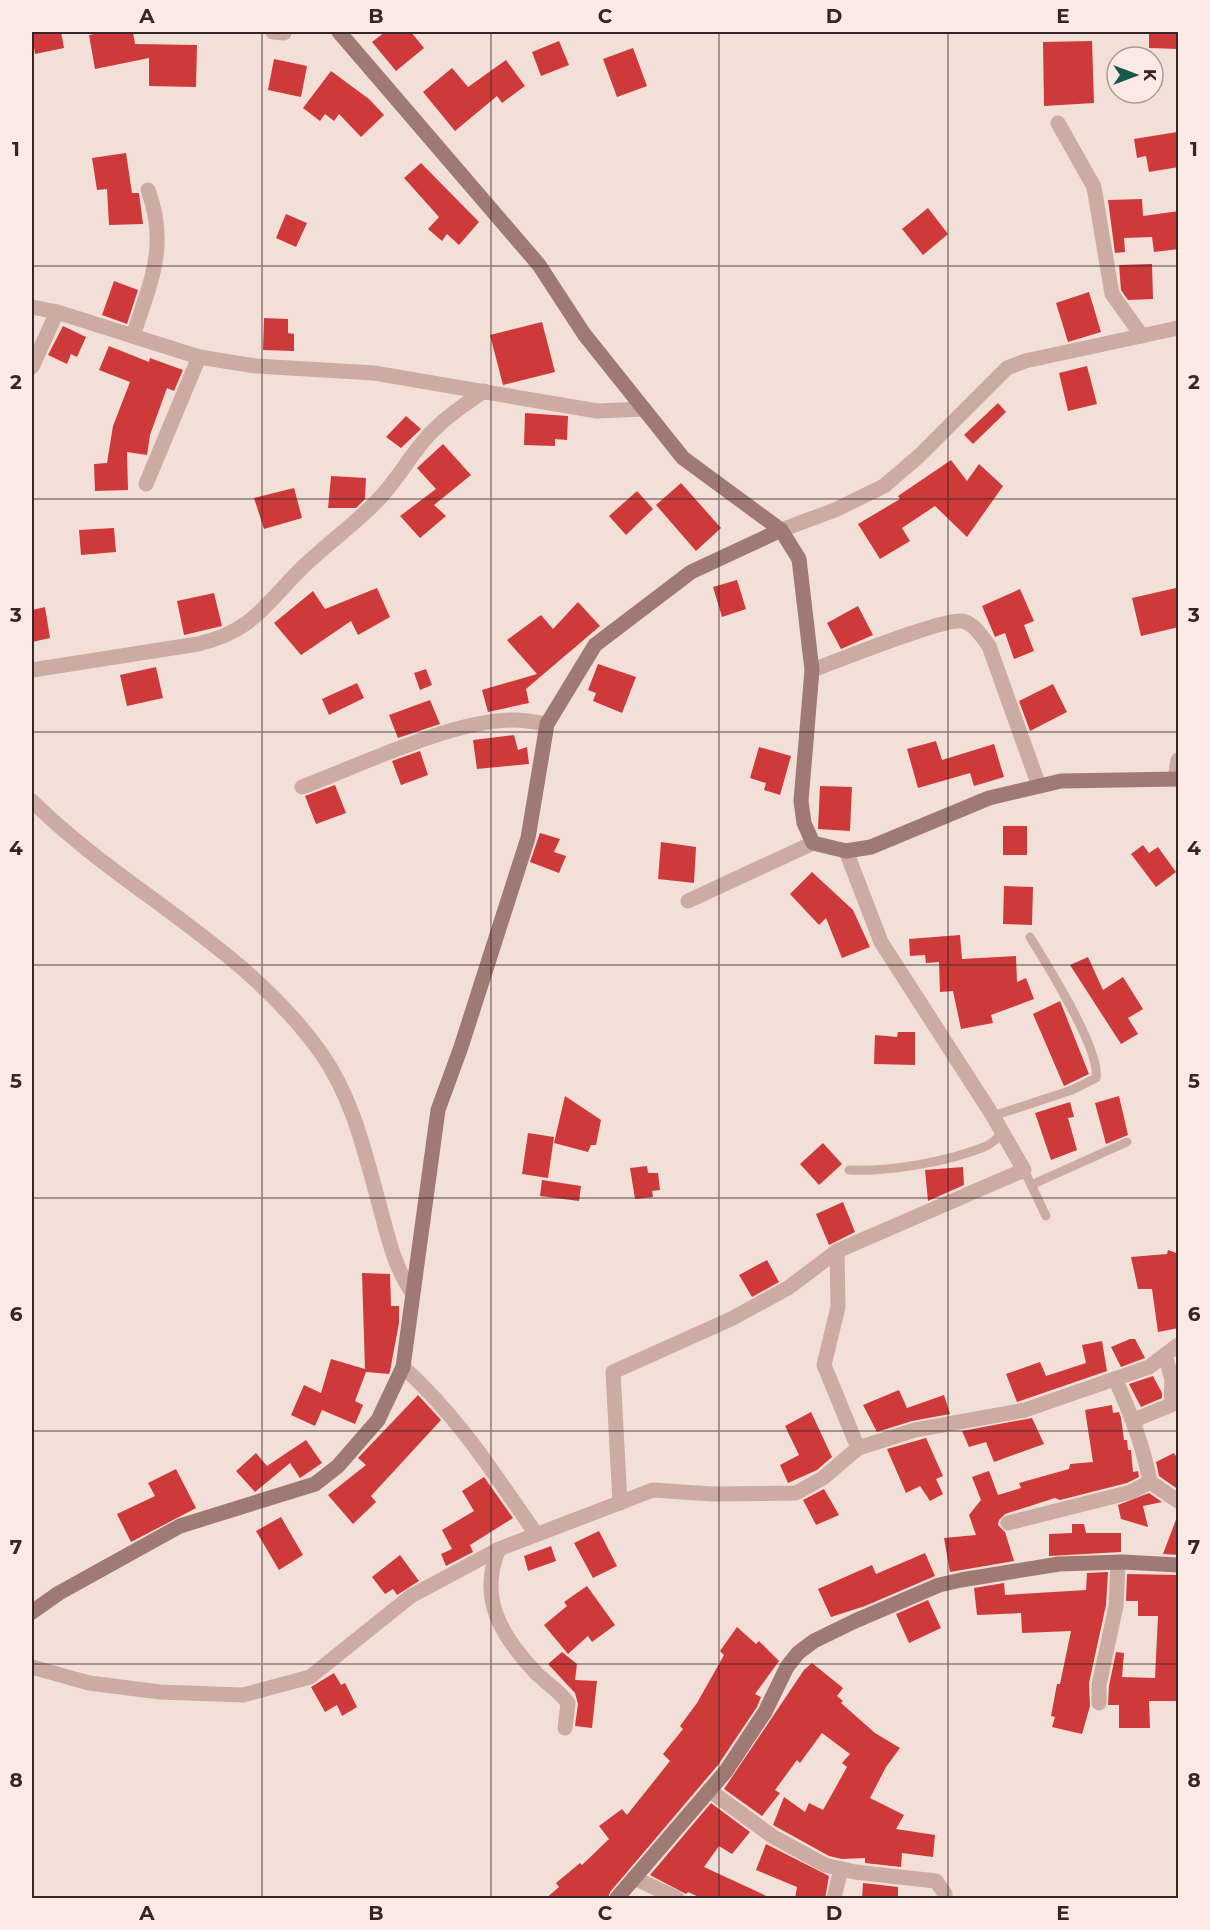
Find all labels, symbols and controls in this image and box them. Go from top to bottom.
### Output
text: A [138,4,155,28]
text: B [368,4,384,28]
text: C [598,4,613,28]
text: D [826,4,842,28]
text: E [1056,4,1070,28]
north arrow [1105,45,1165,105]
text: K [1140,69,1159,82]
text: 1 [12,137,20,161]
text: 1 [1190,137,1198,161]
text: 2 [10,370,22,394]
text: 2 [1188,370,1200,394]
text: 3 [9,603,22,627]
text: 3 [1187,603,1200,627]
text: 4 [9,836,23,860]
text: 4 [1187,836,1201,860]
text: 5 [10,1069,22,1093]
text: 5 [1188,1069,1200,1093]
text: 6 [10,1302,23,1326]
text: 6 [1188,1302,1201,1326]
text: 7 [10,1535,22,1559]
text: 7 [1188,1535,1200,1559]
text: 8 [9,1768,23,1792]
text: 8 [1187,1768,1201,1792]
text: A [138,1901,155,1925]
text: B [368,1901,384,1925]
text: C [598,1901,613,1925]
text: D [826,1901,842,1925]
text: E [1056,1901,1070,1925]

